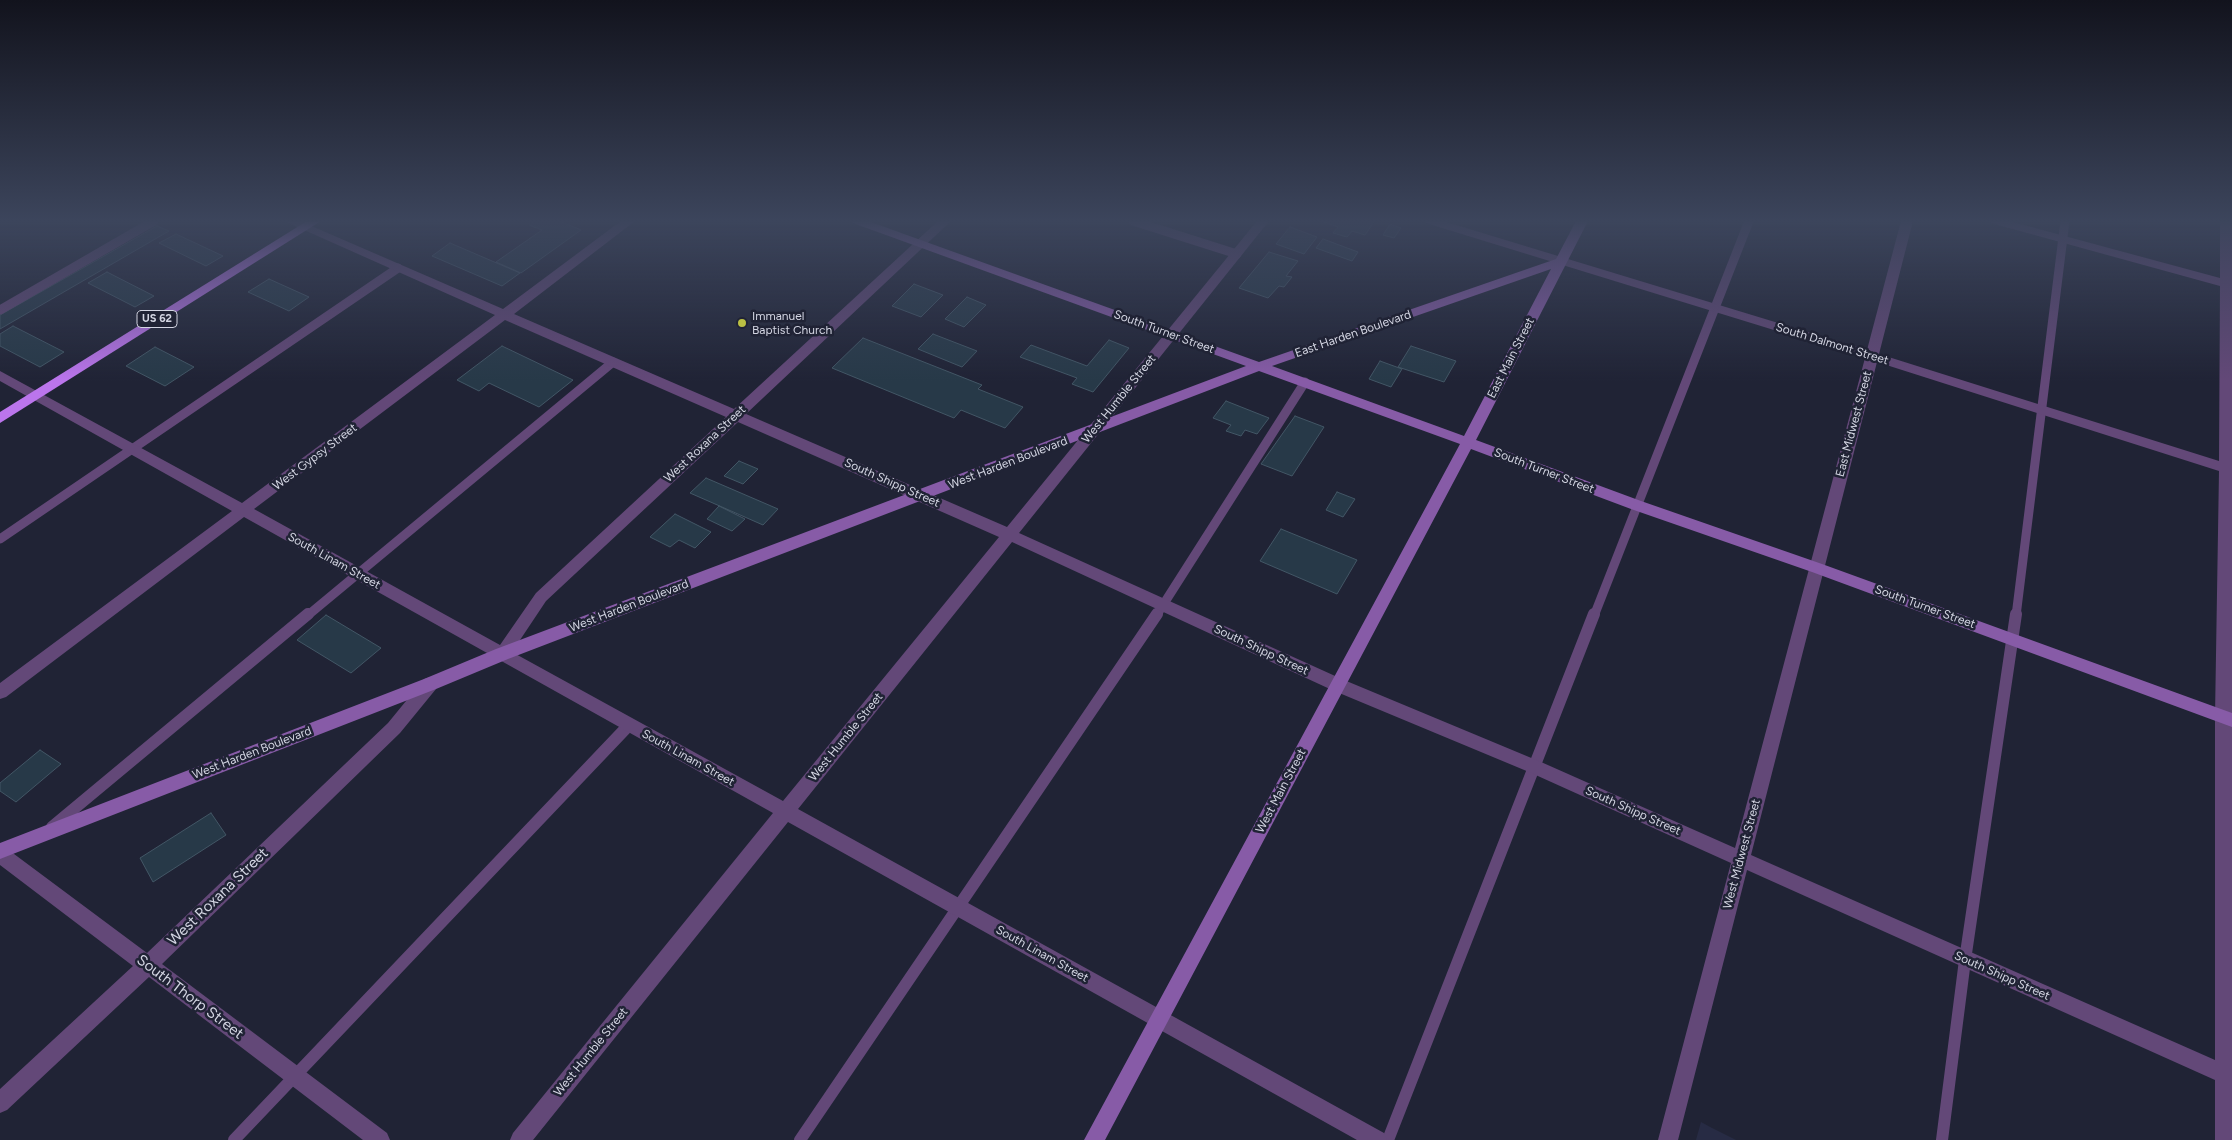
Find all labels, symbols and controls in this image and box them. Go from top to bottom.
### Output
street label: South Turner Street [1112,307,1216,357]
street label: East Harden Boulevard [1293,307,1413,361]
place label: Immanuel Baptist Church [752,309,832,337]
road number: US 62 [137,310,177,328]
street label: East Main Street [1484,315,1538,401]
marker: Immanuel Baptist Church [736,317,748,329]
street label: South Dalmont Street [1774,320,1890,368]
street label: West Humble Street [1079,352,1159,446]
street label: East Midwest Street [1833,370,1875,478]
street label: West Roxana Street [661,403,749,485]
street label: West Gypsy Street [270,421,360,493]
street label: West Harden Boulevard [946,434,1070,492]
street label: South Turner Street [1492,445,1596,497]
street label: South Shipp Street [842,456,942,510]
street label: South Linam Street [285,530,383,592]
street label: West Harden Boulevard [567,577,691,635]
street label: South Turner Street [1873,582,1977,632]
street label: South Shipp Street [1211,622,1311,678]
street label: West Humble Street [806,690,886,784]
street label: West Harden Boulevard [190,724,314,782]
street label: South Linam Street [639,727,737,789]
street label: West Main Street [1253,747,1309,835]
street label: South Shipp Street [1583,784,1683,838]
street label: West Midwest Street [1720,797,1764,911]
street label: West Roxana Street [164,844,272,950]
street label: South Linam Street [993,923,1091,985]
street label: South Shipp Street [1952,949,2052,1003]
street label: South Thorp Street [133,951,247,1043]
street label: West Humble Street [551,1005,631,1099]

